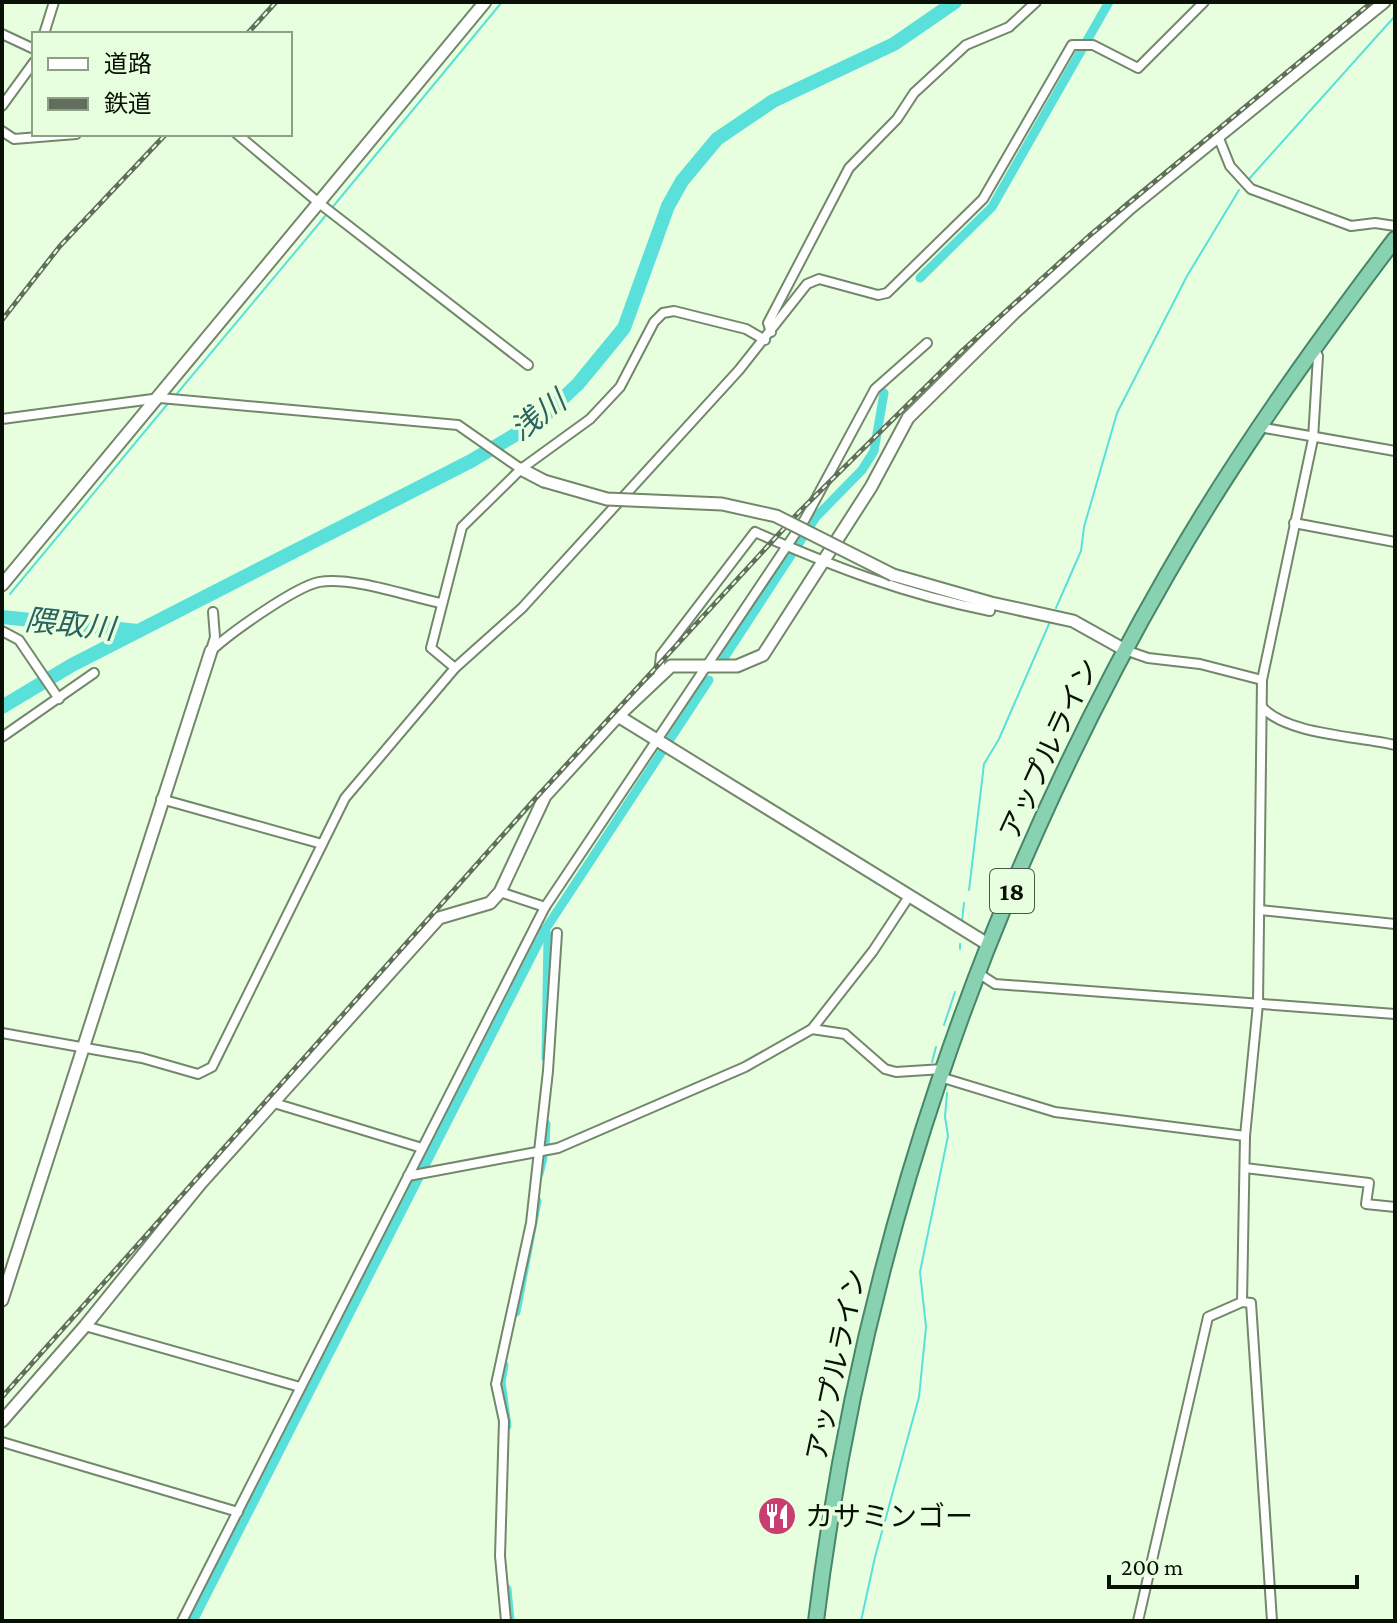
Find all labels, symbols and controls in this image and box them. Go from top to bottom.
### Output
legend [32,32,292,136]
text: 道路 [104,50,152,77]
text: 鉄道 [104,90,152,117]
water label: 浅川 [504,382,574,446]
water label: 隈取川 [24,603,119,645]
street label: アップルライン [994,654,1104,844]
road number: 18 [990,869,1034,913]
street label: アップルライン [800,1266,872,1464]
restaurant icon: カサミンゴー [756,1495,798,1537]
place label: カサミンゴー [805,1501,973,1532]
scale bar [1109,1539,1357,1589]
text: 200 m [1121,1553,1183,1580]

